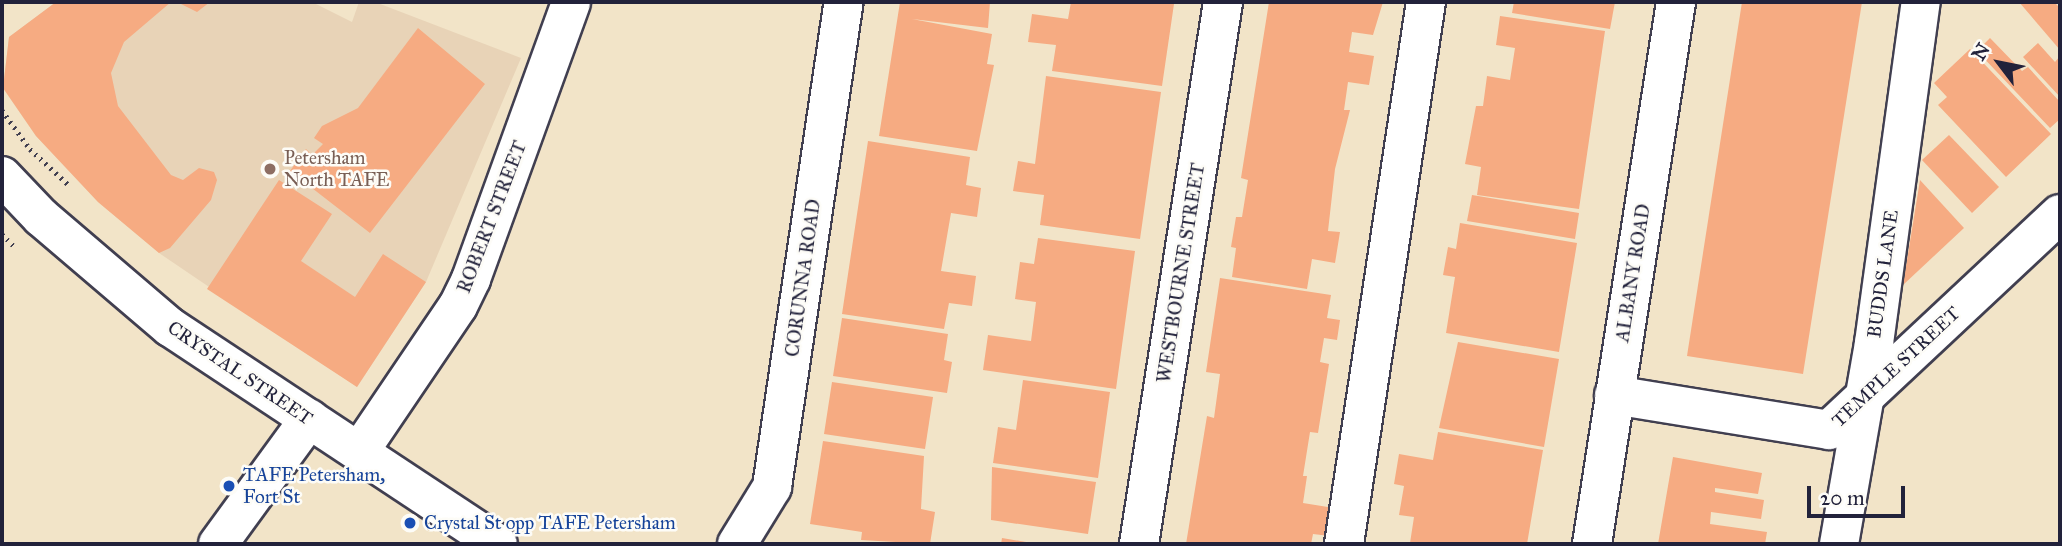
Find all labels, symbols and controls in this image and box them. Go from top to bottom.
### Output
north arrow [1964,28,2034,98]
text: N [1967,39,1995,65]
street label: ROBERT STREET [453,138,531,296]
place label: Petersham North TAFE [284,147,389,191]
marker: Petersham North TAFE [262,161,278,177]
street label: WESTBOURNE STREET [1152,161,1210,385]
street label: CORUNNA ROAD [781,198,825,358]
street label: ALBANY ROAD [1611,202,1655,344]
street label: BUDDS LANE [1863,208,1903,340]
street label: TEMPLE STREET [1827,302,1965,432]
street label: CRYSTAL STREET [163,316,317,430]
place label: TAFE Petersham, Fort St [243,464,385,508]
scale bar [1810,472,1908,516]
marker: TAFE Petersham, Fort St [221,478,237,494]
text: 20 m [1820,485,1865,511]
place label: Crystal St opp TAFE Petersham [424,512,676,534]
marker: Crystal St opp TAFE Petersham [402,515,418,531]

